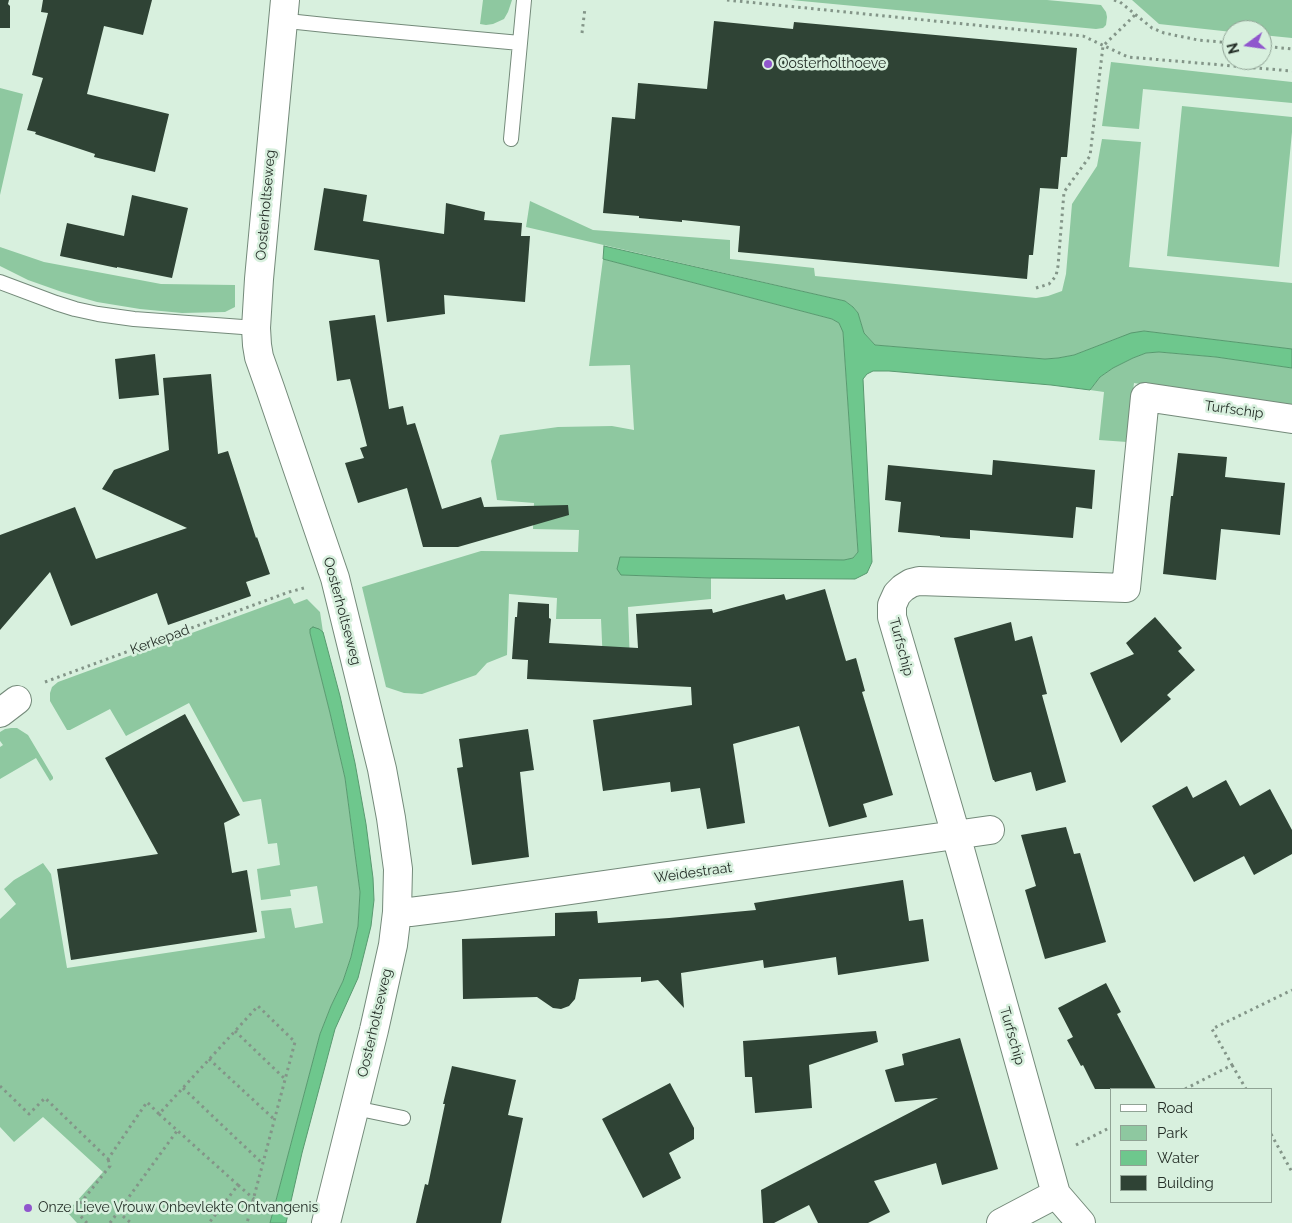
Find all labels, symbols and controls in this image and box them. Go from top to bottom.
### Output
north arrow [1222,20,1272,70]
text: N [1224,41,1242,56]
place label: Oosterholthoeve [778,56,886,72]
marker: Oosterholthoeve [762,58,774,70]
street label: Oosterholtseweg [253,149,279,261]
street label: Turfschip [1203,398,1265,422]
street label: Oosterholtseweg [320,555,364,667]
street label: Turfschip [885,616,917,678]
street label: Kerkepad [128,622,192,658]
street label: Weidestraat [653,859,733,887]
street label: Oosterholtseweg [354,967,396,1079]
street label: Turfschip [996,1005,1028,1067]
legend [1110,1088,1272,1203]
text: Road [1157,1099,1193,1117]
text: Park [1157,1124,1188,1142]
text: Water [1157,1149,1199,1167]
text: Building [1157,1174,1214,1192]
place label: Onze Lieve Vrouw Onbevlekte Ontvangenis [38,1200,318,1216]
marker: Onze Lieve Vrouw Onbevlekte Ontvangenis [22,1202,34,1214]

